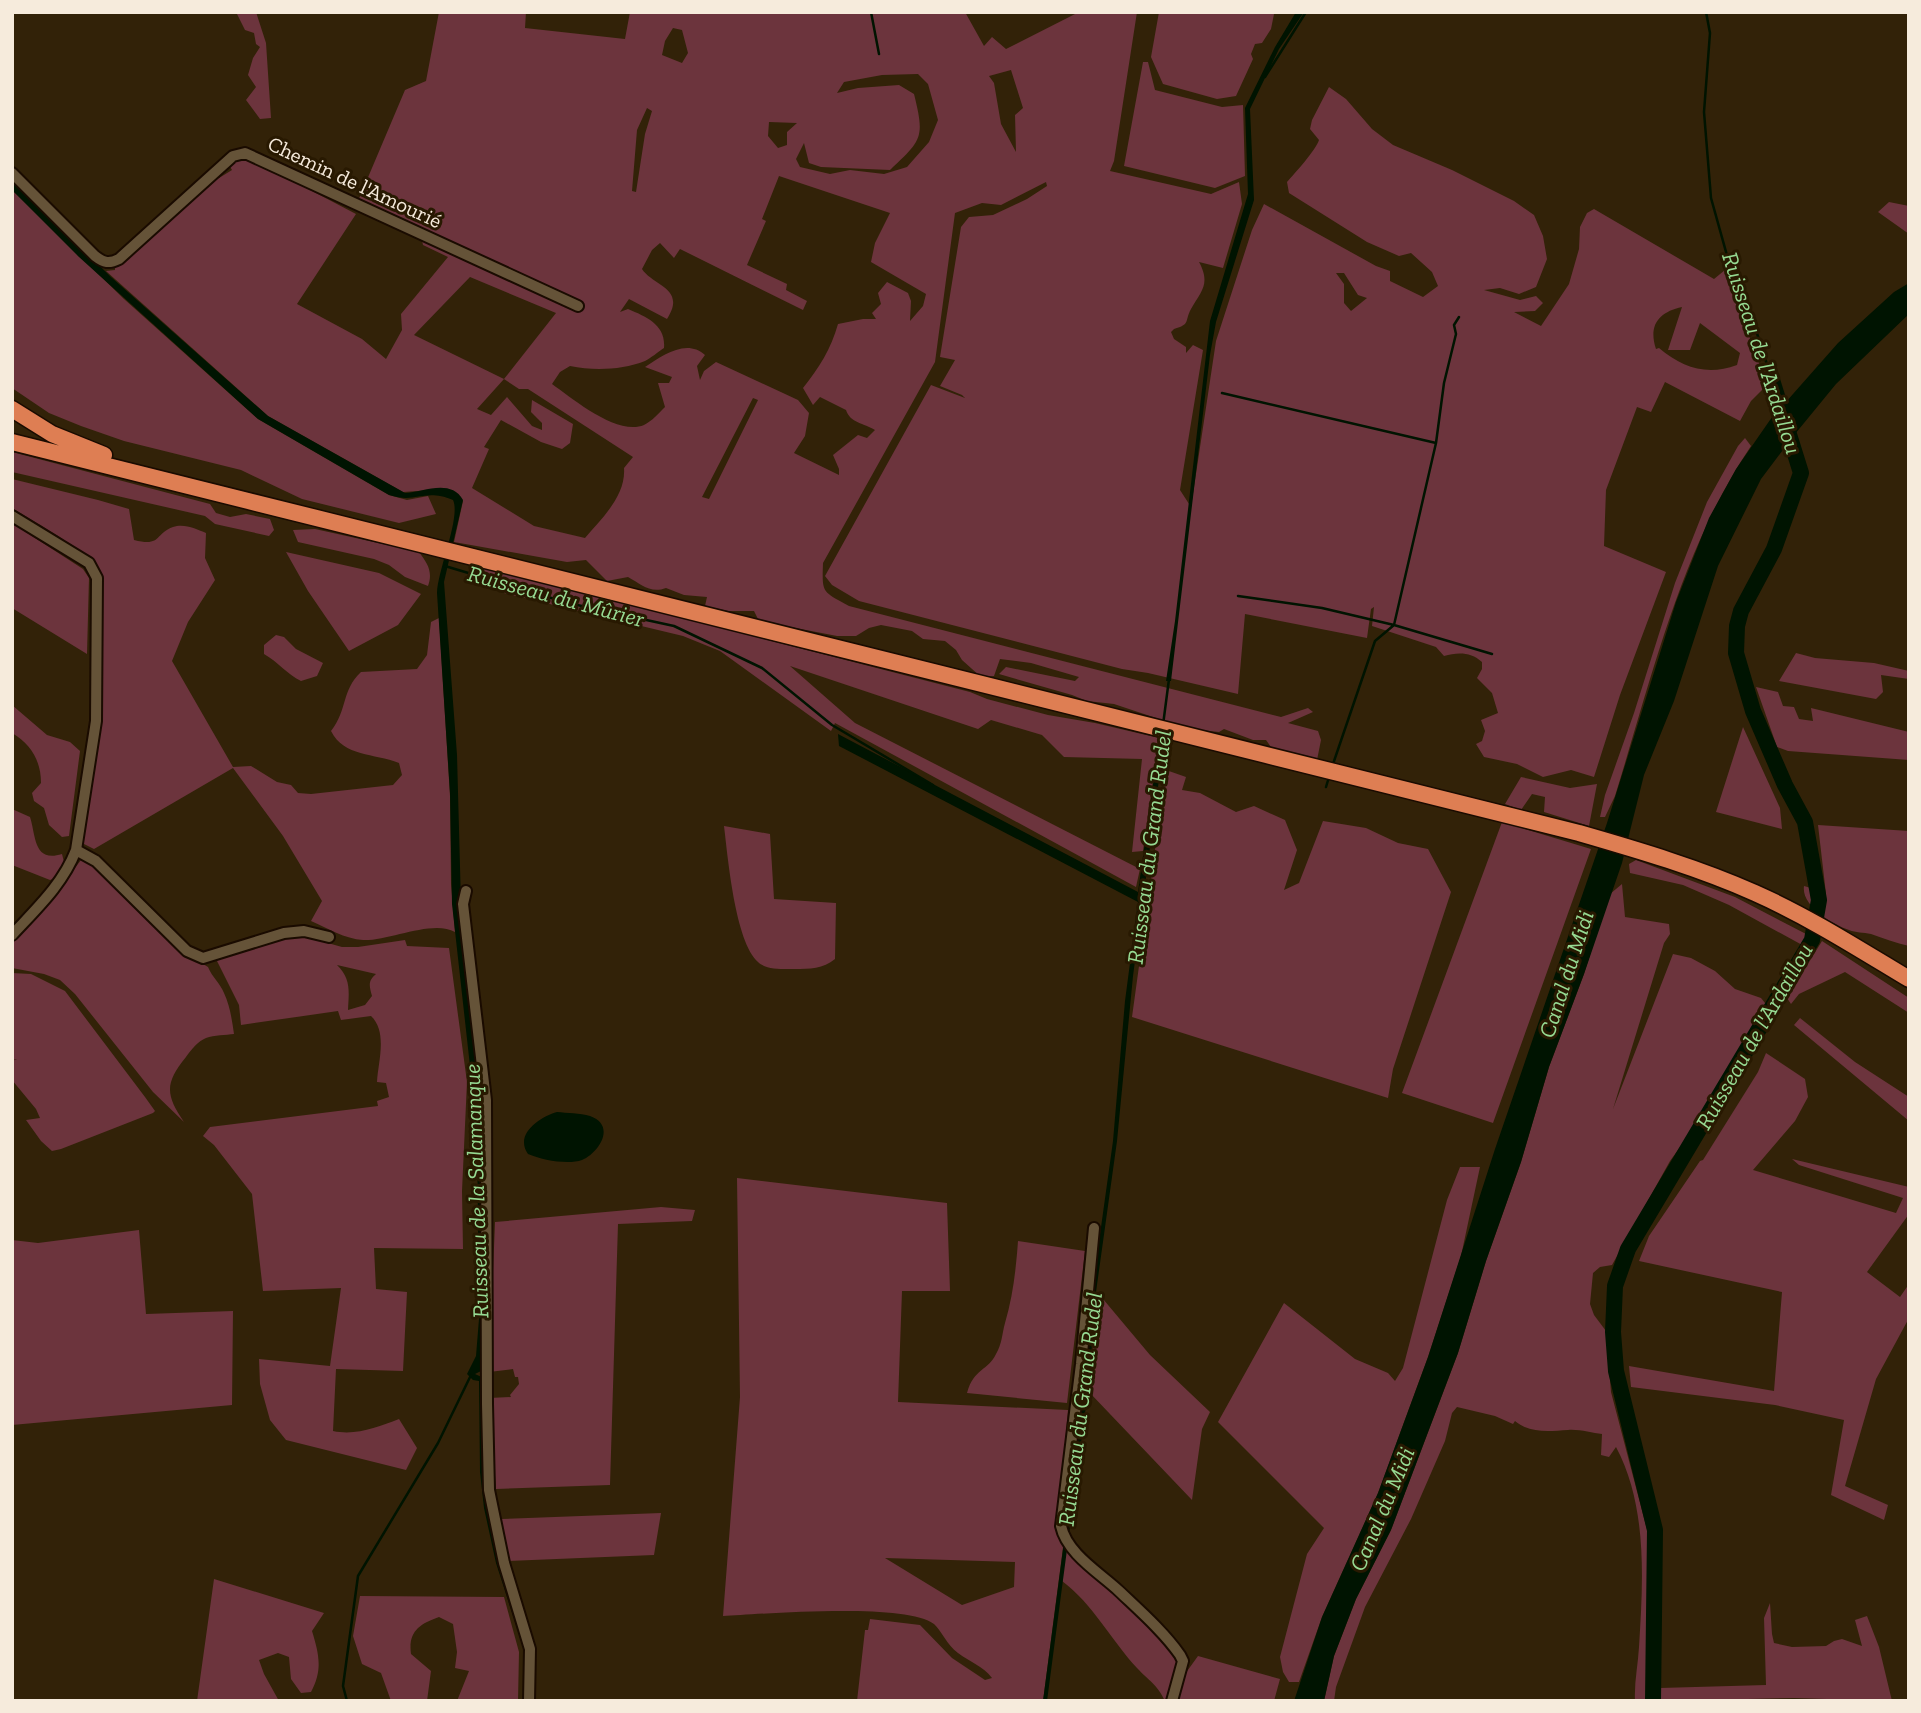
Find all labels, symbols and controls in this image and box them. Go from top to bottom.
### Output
street label: Chemin de l'Amourié [264,131,446,233]
water label: Ruisseau de l'Ardaillou [1716,249,1808,457]
water label: Ruisseau du Mûrier [465,559,647,633]
water label: Ruisseau du Grand Rudel [1121,729,1177,965]
water label: Canal du Midi [1532,907,1600,1041]
water label: Ruisseau de l'Ardaillou [1689,938,1819,1134]
water label: Ruisseau de la Salamanque [458,1063,494,1319]
water label: Ruisseau du Grand Rudel [1052,1291,1108,1527]
water label: Canal du Midi [1343,1443,1421,1575]

